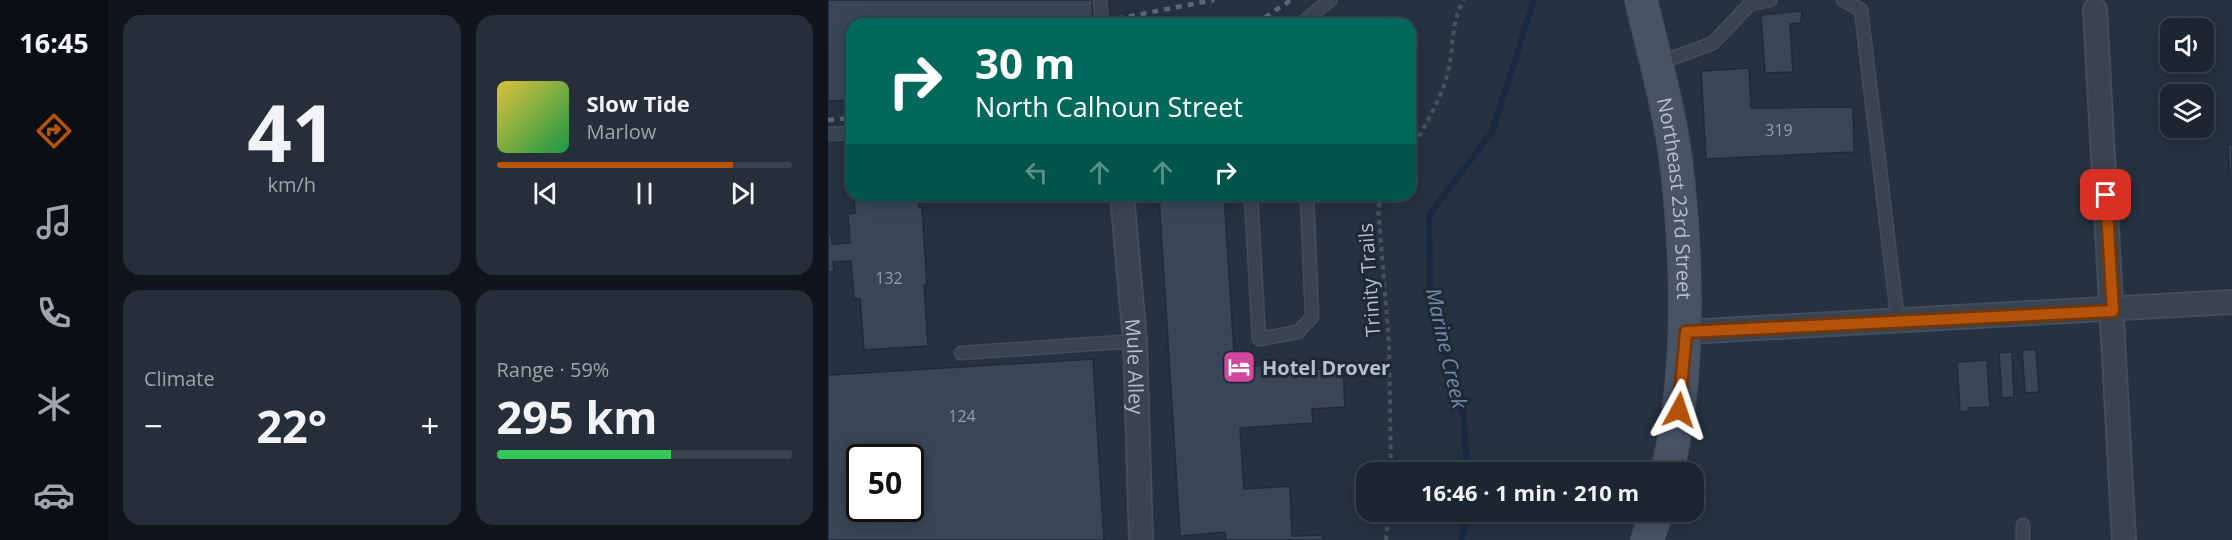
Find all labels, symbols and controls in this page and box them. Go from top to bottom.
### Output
map controls [2160,18,2214,138]
button: sound [2160,18,2214,72]
text: 16:45 [19,24,89,61]
text: 30 m [975,34,1075,91]
icon: right [876,42,954,120]
text: 41 [247,79,336,185]
button: layers [2160,84,2214,138]
text: Slow Tide [587,88,690,118]
text: North Calhoun Street [975,88,1243,125]
street label: Northeast 23rd Street [1651,95,1699,300]
icon: directions [33,110,75,152]
text: Marlow [587,118,656,145]
house number: 319 [1765,119,1793,141]
icon: left [1020,156,1053,189]
icon: ahead [1083,156,1116,189]
icon: ahead [1146,156,1179,189]
icon: right [1209,156,1242,189]
pin [2080,169,2131,220]
text: km/h [267,171,316,198]
icon: previous [529,177,562,210]
icon: pause [628,177,661,210]
icon: next [726,177,759,210]
icon: arrive [2089,178,2122,211]
icon: music [33,201,75,243]
street label: Trinity Trails [1352,222,1386,338]
house number: 132 [875,267,903,289]
water label: Marine Creek [1420,285,1475,412]
icon: phone [33,292,75,334]
street label: Mule Alley [1120,317,1151,416]
hotel icon: Hotel Drover [1221,349,1257,385]
place label: Hotel Drover [1262,354,1390,381]
text: Range · 59% [497,356,609,383]
text: Climate [144,365,215,392]
position arrow [1647,378,1711,442]
icon: climate [33,383,75,425]
text: 295 km [497,386,657,447]
text: 22° [256,395,327,456]
text: − [144,403,163,448]
text: + [421,403,439,448]
house number: 124 [948,405,976,427]
speed limit sign: 50 [846,444,924,522]
icon: car [33,474,75,516]
text: 16:46 · 1 min · 210 m [1421,477,1639,507]

